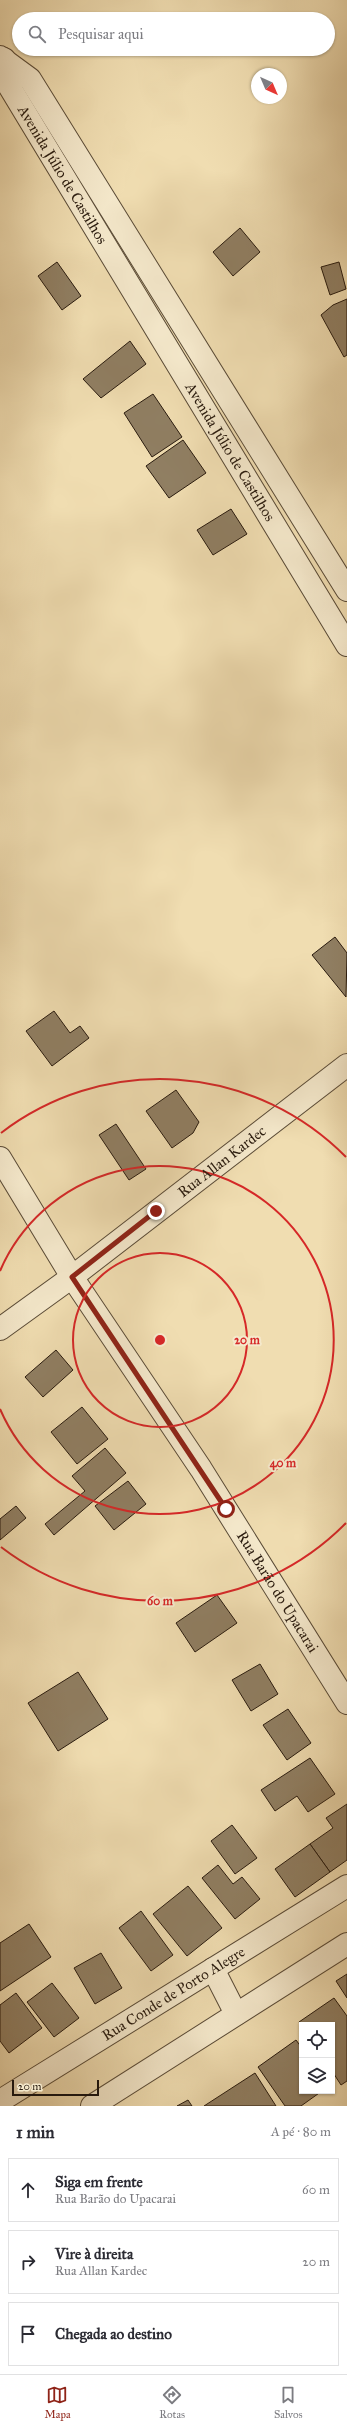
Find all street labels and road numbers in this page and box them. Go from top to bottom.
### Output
street label: Avenida Júlio de Castilhos [13,101,111,247]
street label: Avenida Júlio de Castilhos [181,378,279,525]
street label: Rua Allan Kardec [174,1122,270,1201]
street label: Rua Barão do Upacarai [233,1528,322,1656]
street label: Rua Conde de Porto Alegre [99,1942,248,2045]

